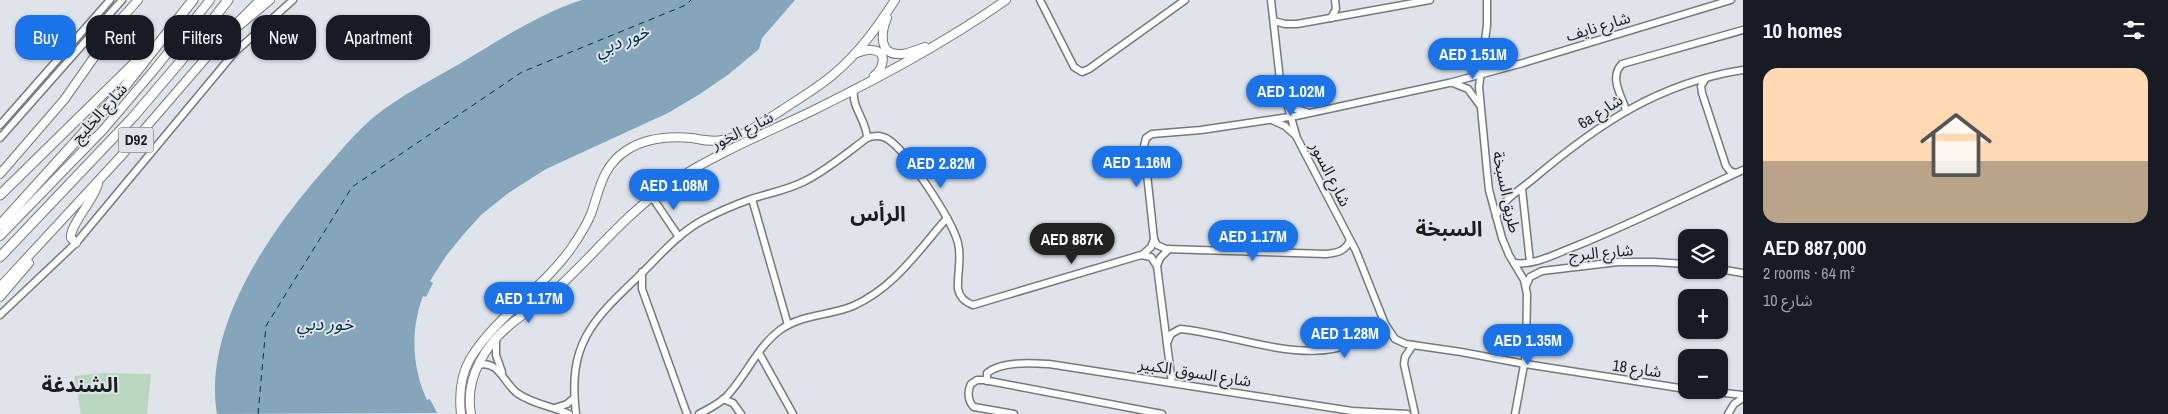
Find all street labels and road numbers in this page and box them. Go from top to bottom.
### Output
street label: شارع نايف [1563,6,1633,48]
street label: شارع الخليج [66,78,133,149]
street label: 6a شارع [1573,88,1628,135]
street label: شارع الخور [706,106,778,157]
road number: D92 [118,128,154,152]
street label: شارع السور [1303,137,1357,211]
street label: طريق السبخة [1488,149,1526,235]
street label: شارع البرج [1568,238,1634,268]
street label: شارع السوق الكبير [1136,352,1253,394]
street label: شارع 18 [1611,354,1663,384]

